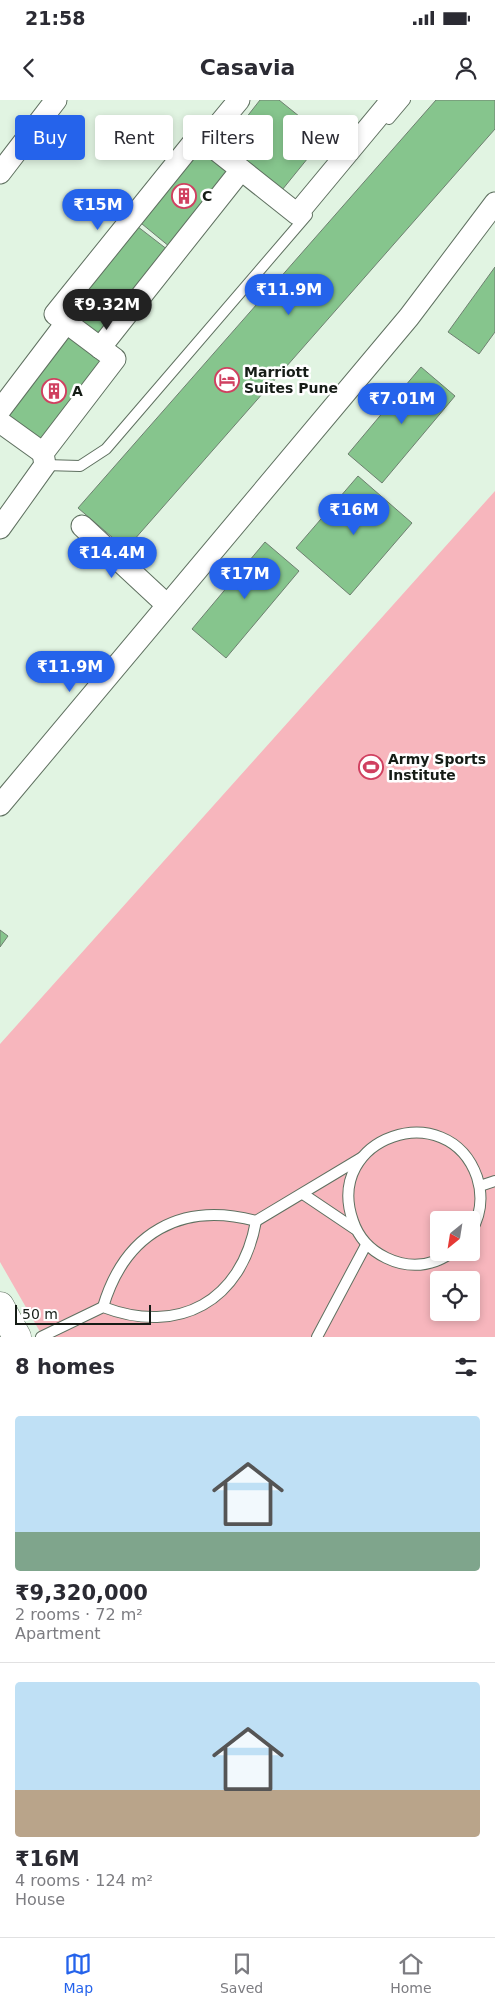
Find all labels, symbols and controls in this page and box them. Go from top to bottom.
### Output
text: 21:58 [25,7,85,29]
icon: back [15,54,43,82]
icon: person [452,54,480,82]
text: Casavia [200,55,295,80]
chip: Buy [15,115,85,160]
chip: Rent [95,115,173,160]
chip: Filters [183,115,273,160]
chip: New [283,115,358,160]
building icon: C [171,183,197,209]
pin: ₹15M [68,188,128,231]
place label: C [202,188,212,204]
text: ₹15M [73,195,123,214]
pin: ₹11.9M [248,274,330,316]
text: ₹11.9M [256,280,322,299]
pin: ₹9.32M [66,288,148,331]
text: ₹9.32M [74,295,140,314]
place label: Marriott Suites Pune [244,364,338,396]
hotel icon: Marriott Suites Pune [214,367,240,393]
building icon: A [41,378,67,404]
pin: ₹7.01M [361,382,443,425]
place label: A [72,383,83,399]
text: ₹7.01M [369,389,435,408]
pin: ₹16M [324,494,384,536]
text: ₹16M [329,500,379,519]
pin: ₹14.4M [71,536,153,579]
text: ₹14.4M [79,543,145,562]
pin: ₹17M [215,558,275,600]
text: ₹17M [220,564,270,583]
pin: ₹11.9M [29,650,111,693]
text: ₹11.9M [37,657,103,676]
place label: Army Sports Institute [388,751,486,783]
sports icon: Army Sports Institute [358,754,384,780]
north arrow [430,1211,480,1261]
map controls [430,1211,480,1321]
button: locate [430,1271,480,1321]
scale bar [15,1302,151,1325]
text: 50 m [22,1306,58,1322]
icon: filters [452,1353,480,1381]
text: 8 homes [15,1355,115,1379]
icon: home [203,1449,293,1539]
text: ₹9,320,000 [15,1581,148,1605]
text: 2 rooms · 72 m² [15,1605,143,1624]
text: Apartment [15,1624,101,1643]
icon: home [203,1714,293,1804]
text: ₹16M [15,1847,80,1871]
text: 4 rooms · 124 m² [15,1871,153,1890]
text: House [15,1890,65,1909]
tab: Map [63,1950,93,1996]
tab: Saved [220,1950,263,1996]
tab: Home [390,1950,432,1996]

